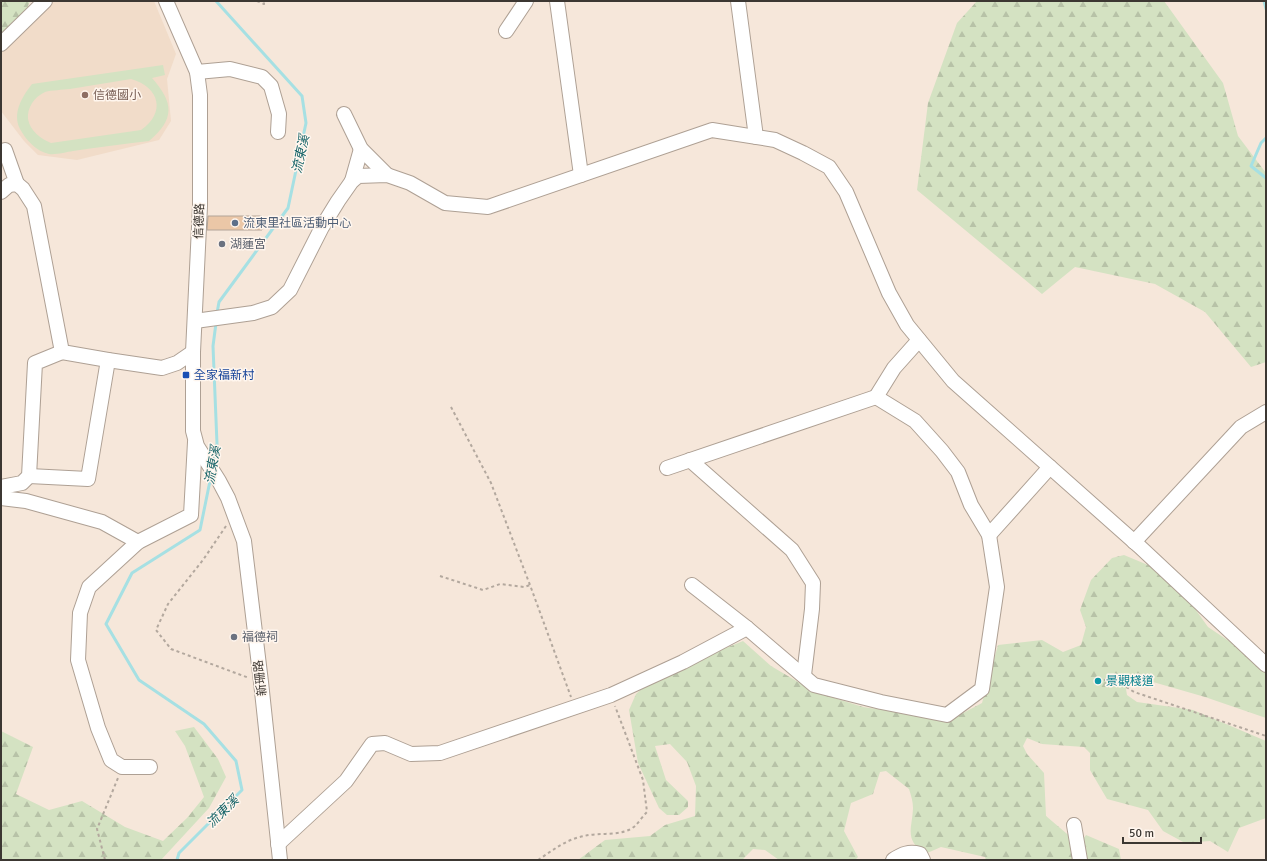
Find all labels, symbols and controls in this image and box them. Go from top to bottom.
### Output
place label: 信德國小 [93,88,141,103]
marker: 信德國小 [80,90,90,100]
water label: 流東溪 [289,132,313,175]
street label: 信德路 [191,203,208,239]
place label: 流東里社區活動中心 [243,216,351,231]
marker: 流東里社區活動中心 [230,218,240,228]
place label: 湖蓮宮 [230,237,266,252]
marker: 湖蓮宮 [217,239,227,249]
place label: 全家福新村 [194,368,255,383]
marker: 全家福新村 [181,370,191,380]
water label: 流東溪 [202,443,225,486]
place label: 福德祠 [242,630,278,645]
marker: 福德祠 [229,632,239,642]
street label: 新珊路 [251,659,270,697]
place label: 景觀棧道 [1106,674,1154,689]
marker: 景觀棧道 [1093,676,1103,686]
water label: 流東溪 [203,791,244,831]
scale bar [1123,819,1201,845]
text: 50 m [1129,826,1154,841]

